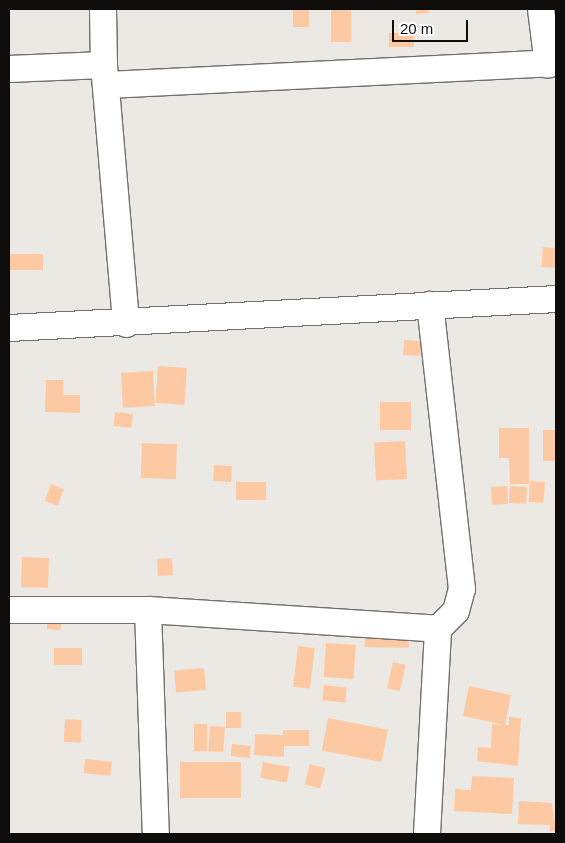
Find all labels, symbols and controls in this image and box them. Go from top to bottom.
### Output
scale bar [395,10,471,42]
text: 20 m [400,20,433,37]

